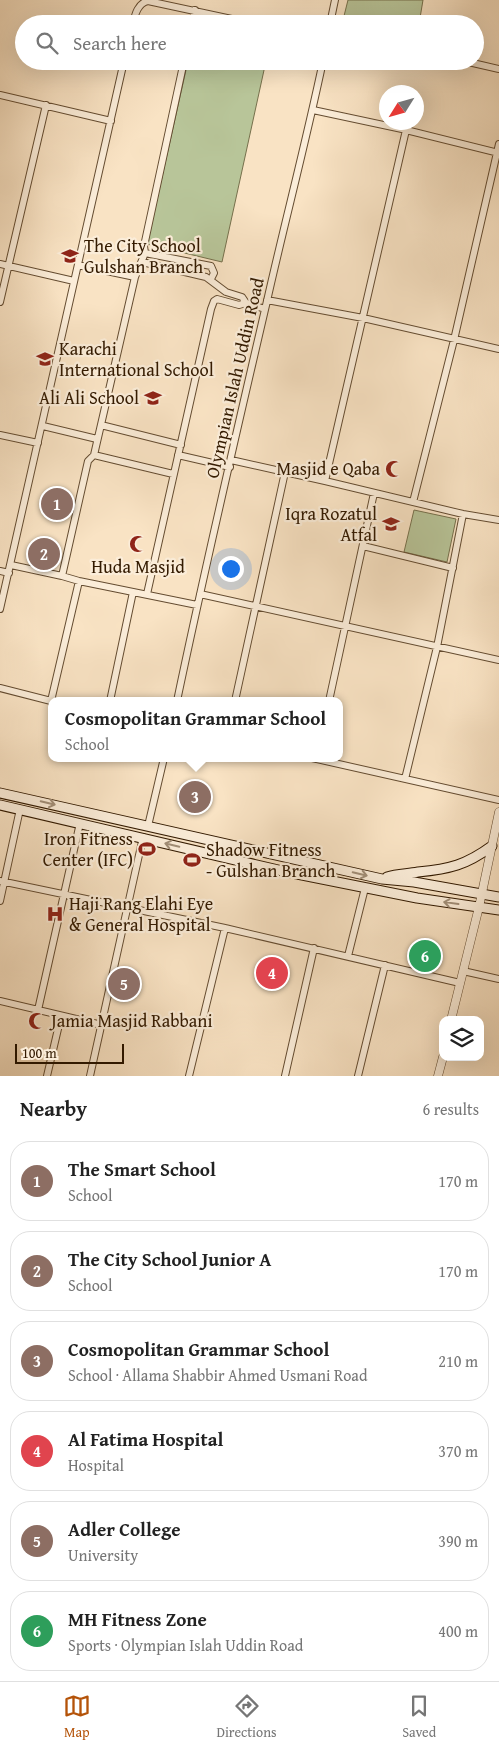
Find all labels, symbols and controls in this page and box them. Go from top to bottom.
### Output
search box [15,15,484,70]
icon: search [33,29,61,57]
text: Search here [73,29,167,57]
north arrow [379,85,424,130]
place label: The City School Gulshan Branch [84,232,203,280]
school or university icon: The City School Gulshan Branch [60,246,80,266]
street label: Olympian Islah Uddin Road [198,275,271,481]
place label: Karachi International School [59,335,214,383]
school or university icon: Karachi International School [35,349,55,369]
place label: Ali Ali School [39,384,139,411]
school or university icon: Ali Ali School [143,388,163,408]
place label: Masjid e Qaba [276,455,380,482]
mosque icon: Masjid e Qaba [384,459,404,479]
pin: 1 [41,485,73,523]
place label: Iqra Rozatul Atfal [285,500,377,548]
school or university icon: Iqra Rozatul Atfal [381,514,401,534]
mosque icon: Huda Masjid [128,534,148,554]
pin: 2 [28,535,60,573]
place label: Huda Masjid [91,553,185,580]
your location [218,556,244,582]
popup [48,697,343,762]
text: Cosmopolitan Grammar School [65,704,326,732]
text: School [65,732,109,756]
pin: 3 [179,778,211,816]
one-way arrow [39,799,55,808]
place label: Iron Fitness Center (IFC) [43,825,133,873]
place label: Shadow Fitness - Gulshan Branch [206,836,335,884]
sports icon: Iron Fitness Center (IFC) [137,839,157,859]
one-way arrow [164,840,180,849]
sports icon: Shadow Fitness - Gulshan Branch [182,850,202,870]
one-way arrow [351,870,367,879]
place label: Haji Rang Elahi Eye & General Hospital [69,890,213,938]
one-way arrow [443,897,459,907]
hospital icon: Haji Rang Elahi Eye & General Hospital [45,904,65,924]
pin: 6 [409,937,441,975]
pin: 4 [256,954,288,992]
pin: 5 [108,965,140,1003]
place label: Jamia Masjid Rabbani [49,1007,212,1034]
mosque icon: Jamia Masjid Rabbani [27,1011,47,1031]
map controls [439,1016,484,1061]
button: layers [439,1016,484,1061]
scale bar [15,1041,124,1064]
text: 100 m [22,1043,57,1063]
text: Nearby [20,1093,87,1124]
text: 6 results [422,1097,479,1121]
text: The Smart School [68,1155,216,1183]
text: 1 [33,1169,41,1193]
text: 170 m [438,1169,478,1193]
text: School [68,1183,112,1207]
text: The City School Junior A [68,1245,271,1273]
text: 2 [33,1259,41,1283]
text: 170 m [438,1259,478,1283]
text: School [68,1273,112,1297]
text: Cosmopolitan Grammar School [68,1335,329,1363]
text: 3 [33,1349,41,1373]
text: 210 m [438,1349,478,1373]
text: School · Allama Shabbir Ahmed Usmani Road [68,1363,367,1387]
text: Al Fatima Hospital [68,1425,223,1453]
text: 4 [33,1439,41,1463]
text: 370 m [438,1439,478,1463]
text: Hospital [68,1453,124,1477]
text: Adler College [68,1515,181,1543]
text: 5 [33,1529,41,1553]
text: 390 m [438,1529,478,1553]
text: University [68,1543,138,1567]
text: MH Fitness Zone [68,1605,207,1633]
text: 6 [33,1619,41,1643]
text: 400 m [438,1619,478,1643]
text: Sports · Olympian Islah Uddin Road [68,1633,303,1657]
tab: Map [63,1692,91,1742]
tab: Directions [216,1692,277,1742]
tab: Saved [402,1692,436,1742]

